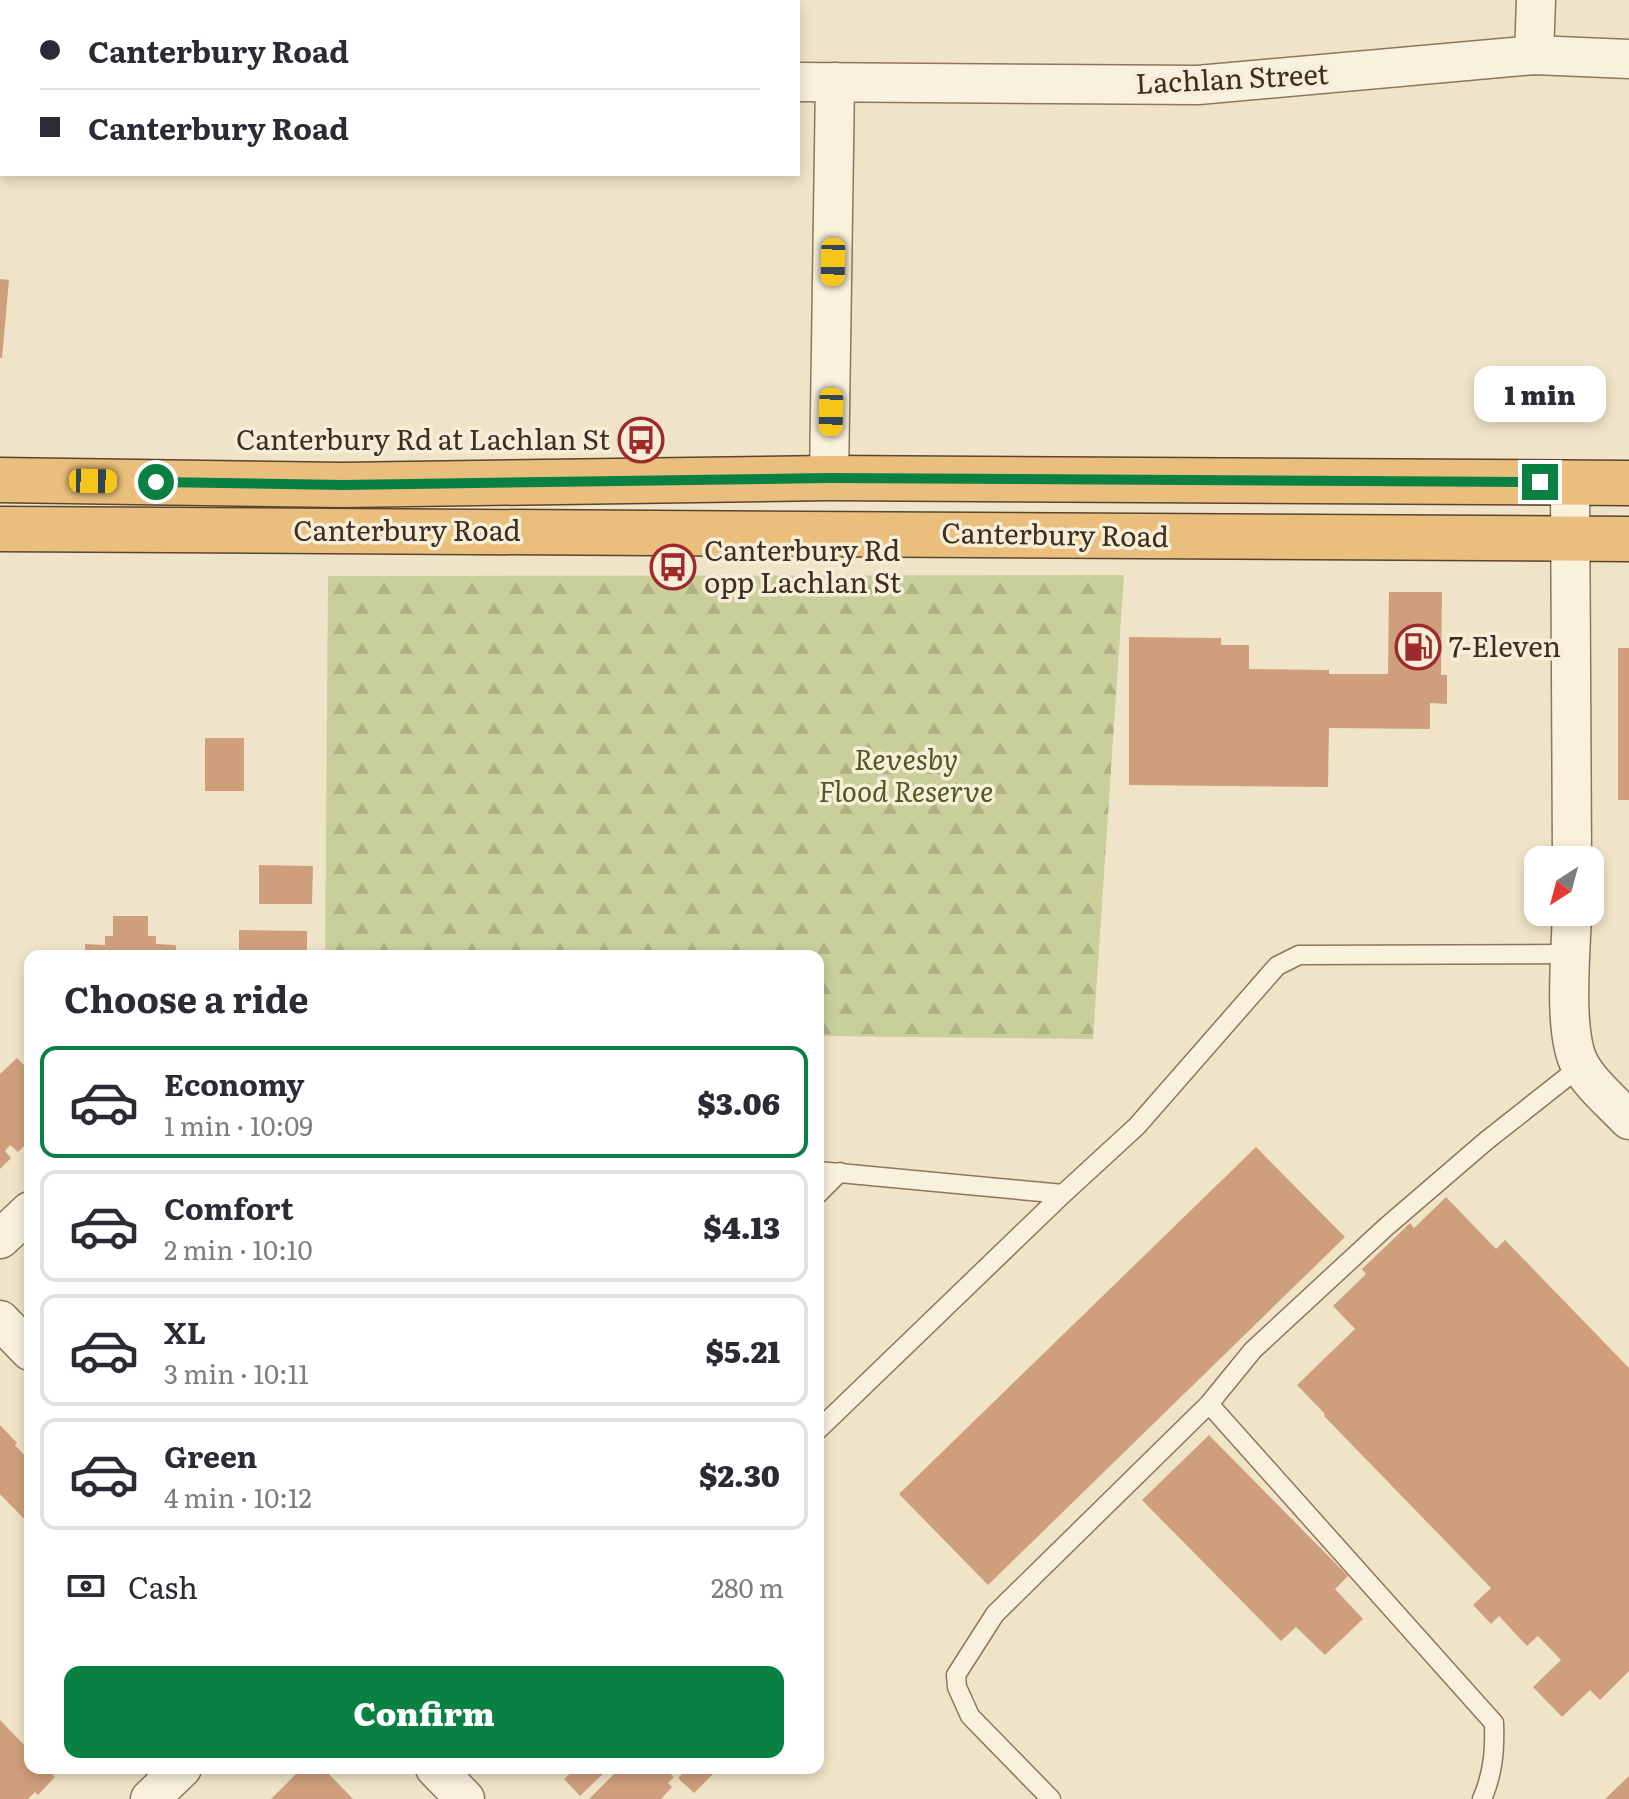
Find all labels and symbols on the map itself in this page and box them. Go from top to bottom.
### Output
street label: Lachlan Street [1134,51,1330,103]
car [821,238,845,286]
callout: 1 min [1474,366,1606,422]
car [819,388,843,436]
bus stop icon: Canterbury Rd at Lachlan St [617,416,665,464]
place label: Canterbury Rd at Lachlan St [236,417,611,459]
route start [138,464,174,500]
route end [1522,464,1558,500]
car [69,469,117,493]
street label: Canterbury Road [293,508,521,550]
street label: Canterbury Road [941,510,1169,556]
place label: Canterbury Rd opp Lachlan St [704,528,902,602]
bus stop icon: Canterbury Rd opp Lachlan St [649,543,697,591]
fuel station icon: 7-Eleven [1394,623,1442,671]
place label: 7-Eleven [1449,624,1561,666]
park label: Revesby Flood Reserve [819,737,993,811]
north arrow [1524,846,1604,926]

